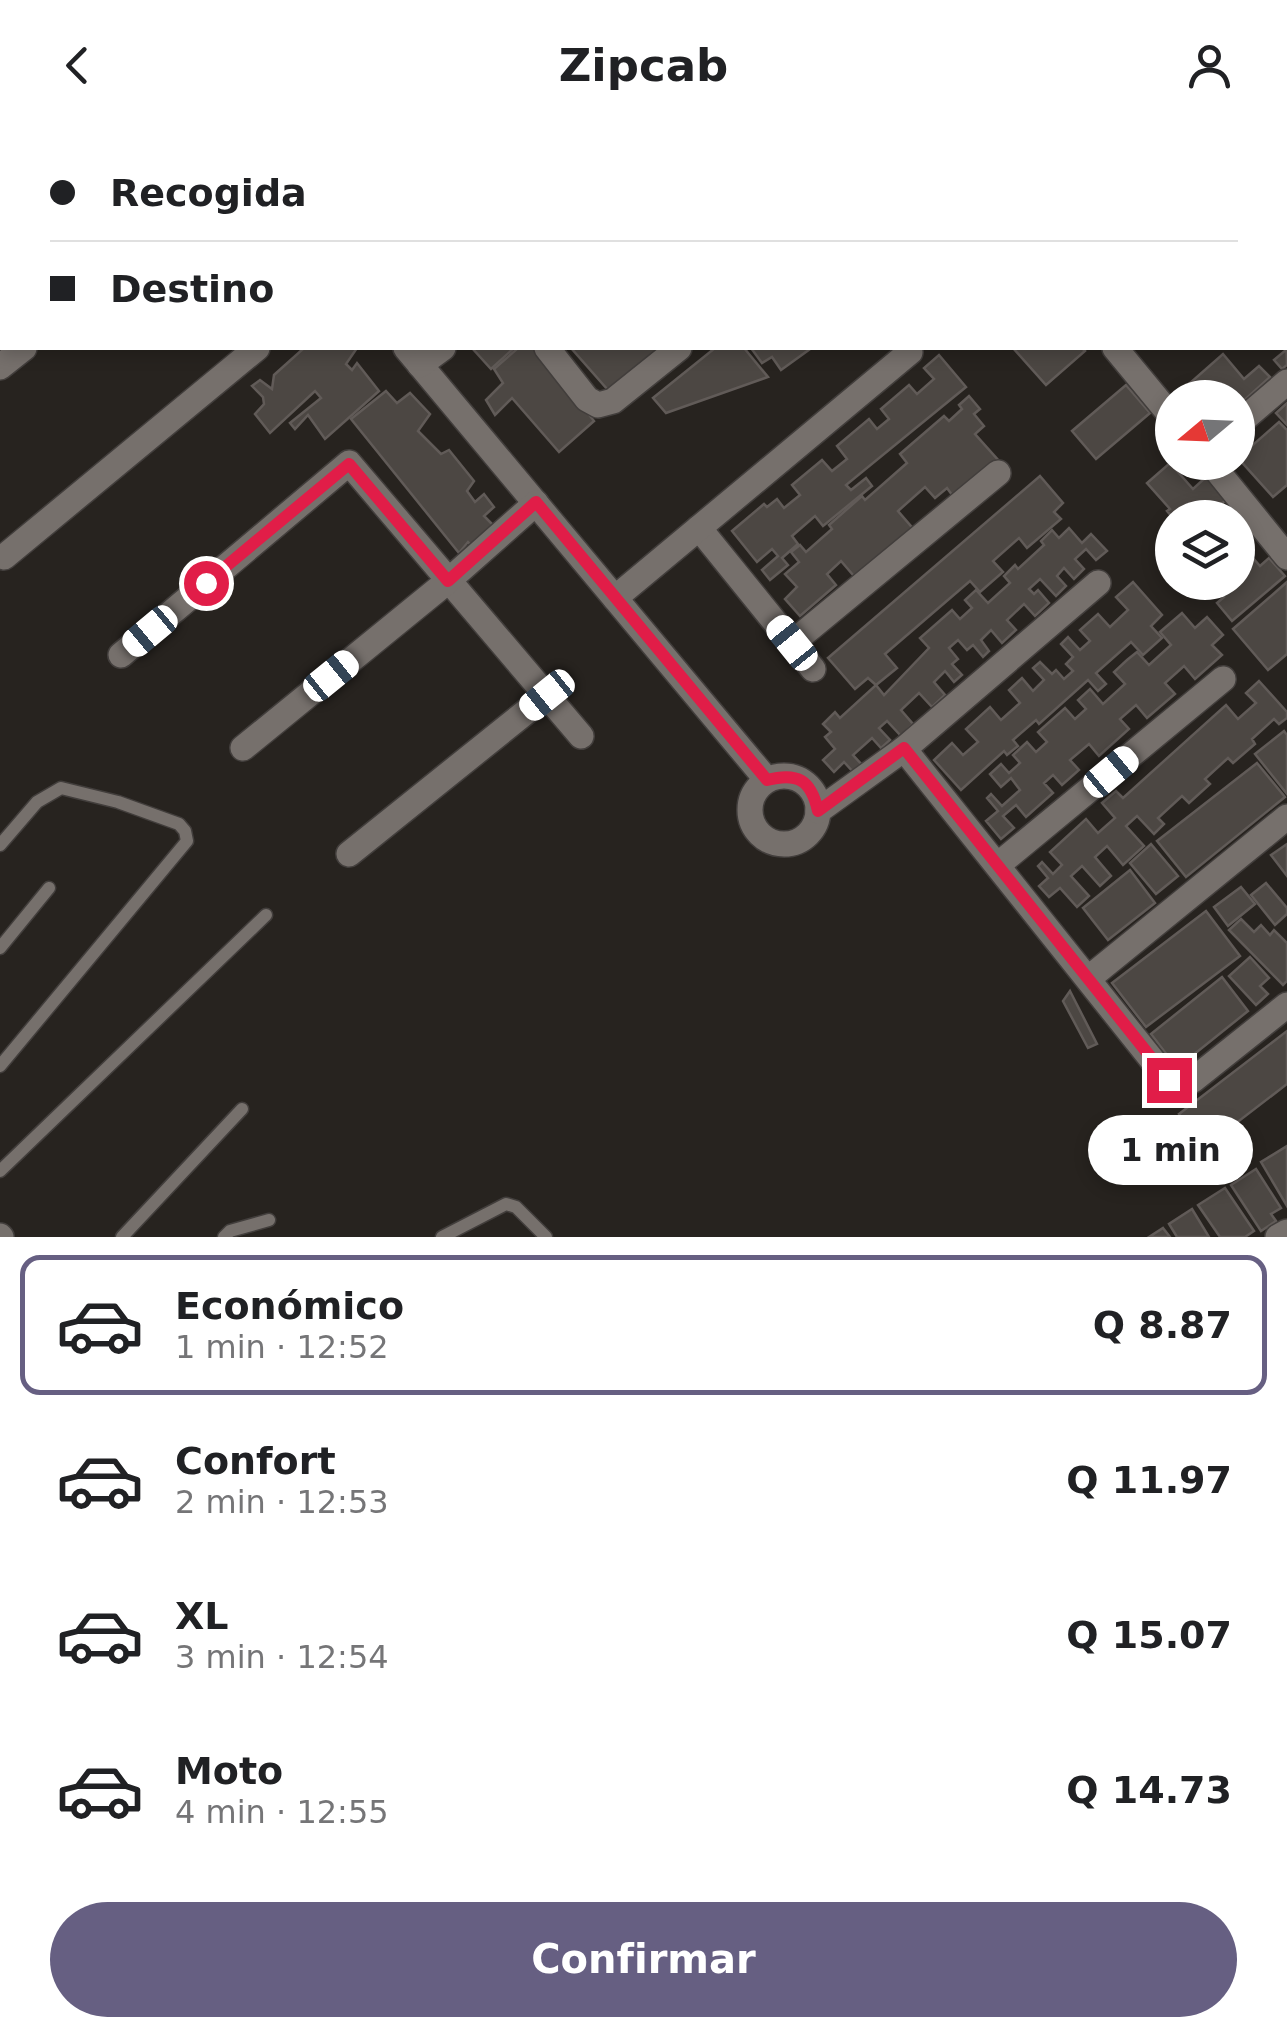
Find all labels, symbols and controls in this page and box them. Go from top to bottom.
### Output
icon: back [50,38,105,93]
icon: person [1182,38,1237,93]
text: Zipcab [559,39,728,92]
text: Recogida [110,171,307,215]
text: Destino [110,267,274,311]
north arrow [1155,380,1255,480]
map controls [1155,380,1255,600]
button: layers [1155,500,1255,600]
route start [184,561,229,606]
car [117,600,183,662]
car [761,610,823,676]
car [298,645,364,707]
car [514,664,580,726]
car [1078,741,1144,803]
route end [1147,1058,1192,1103]
callout: 1 min [1086,1115,1252,1185]
text: 1 min [1120,1131,1221,1169]
icon: car [55,1280,145,1370]
text: Económico [175,1284,404,1328]
text: Q 8.87 [1093,1303,1232,1347]
text: 1 min · 12:52 [175,1328,389,1366]
icon: car [55,1435,145,1525]
text: Confort [175,1439,336,1483]
text: Q 11.97 [1066,1458,1232,1502]
text: 2 min · 12:53 [175,1483,389,1521]
icon: car [55,1590,145,1680]
text: XL [175,1594,229,1638]
text: Q 15.07 [1066,1613,1232,1657]
text: 3 min · 12:54 [175,1638,389,1676]
icon: car [55,1745,145,1835]
text: Moto [175,1749,283,1793]
text: Q 14.73 [1066,1768,1232,1812]
text: 4 min · 12:55 [175,1793,389,1831]
button: Confirmar [50,1902,1237,2017]

